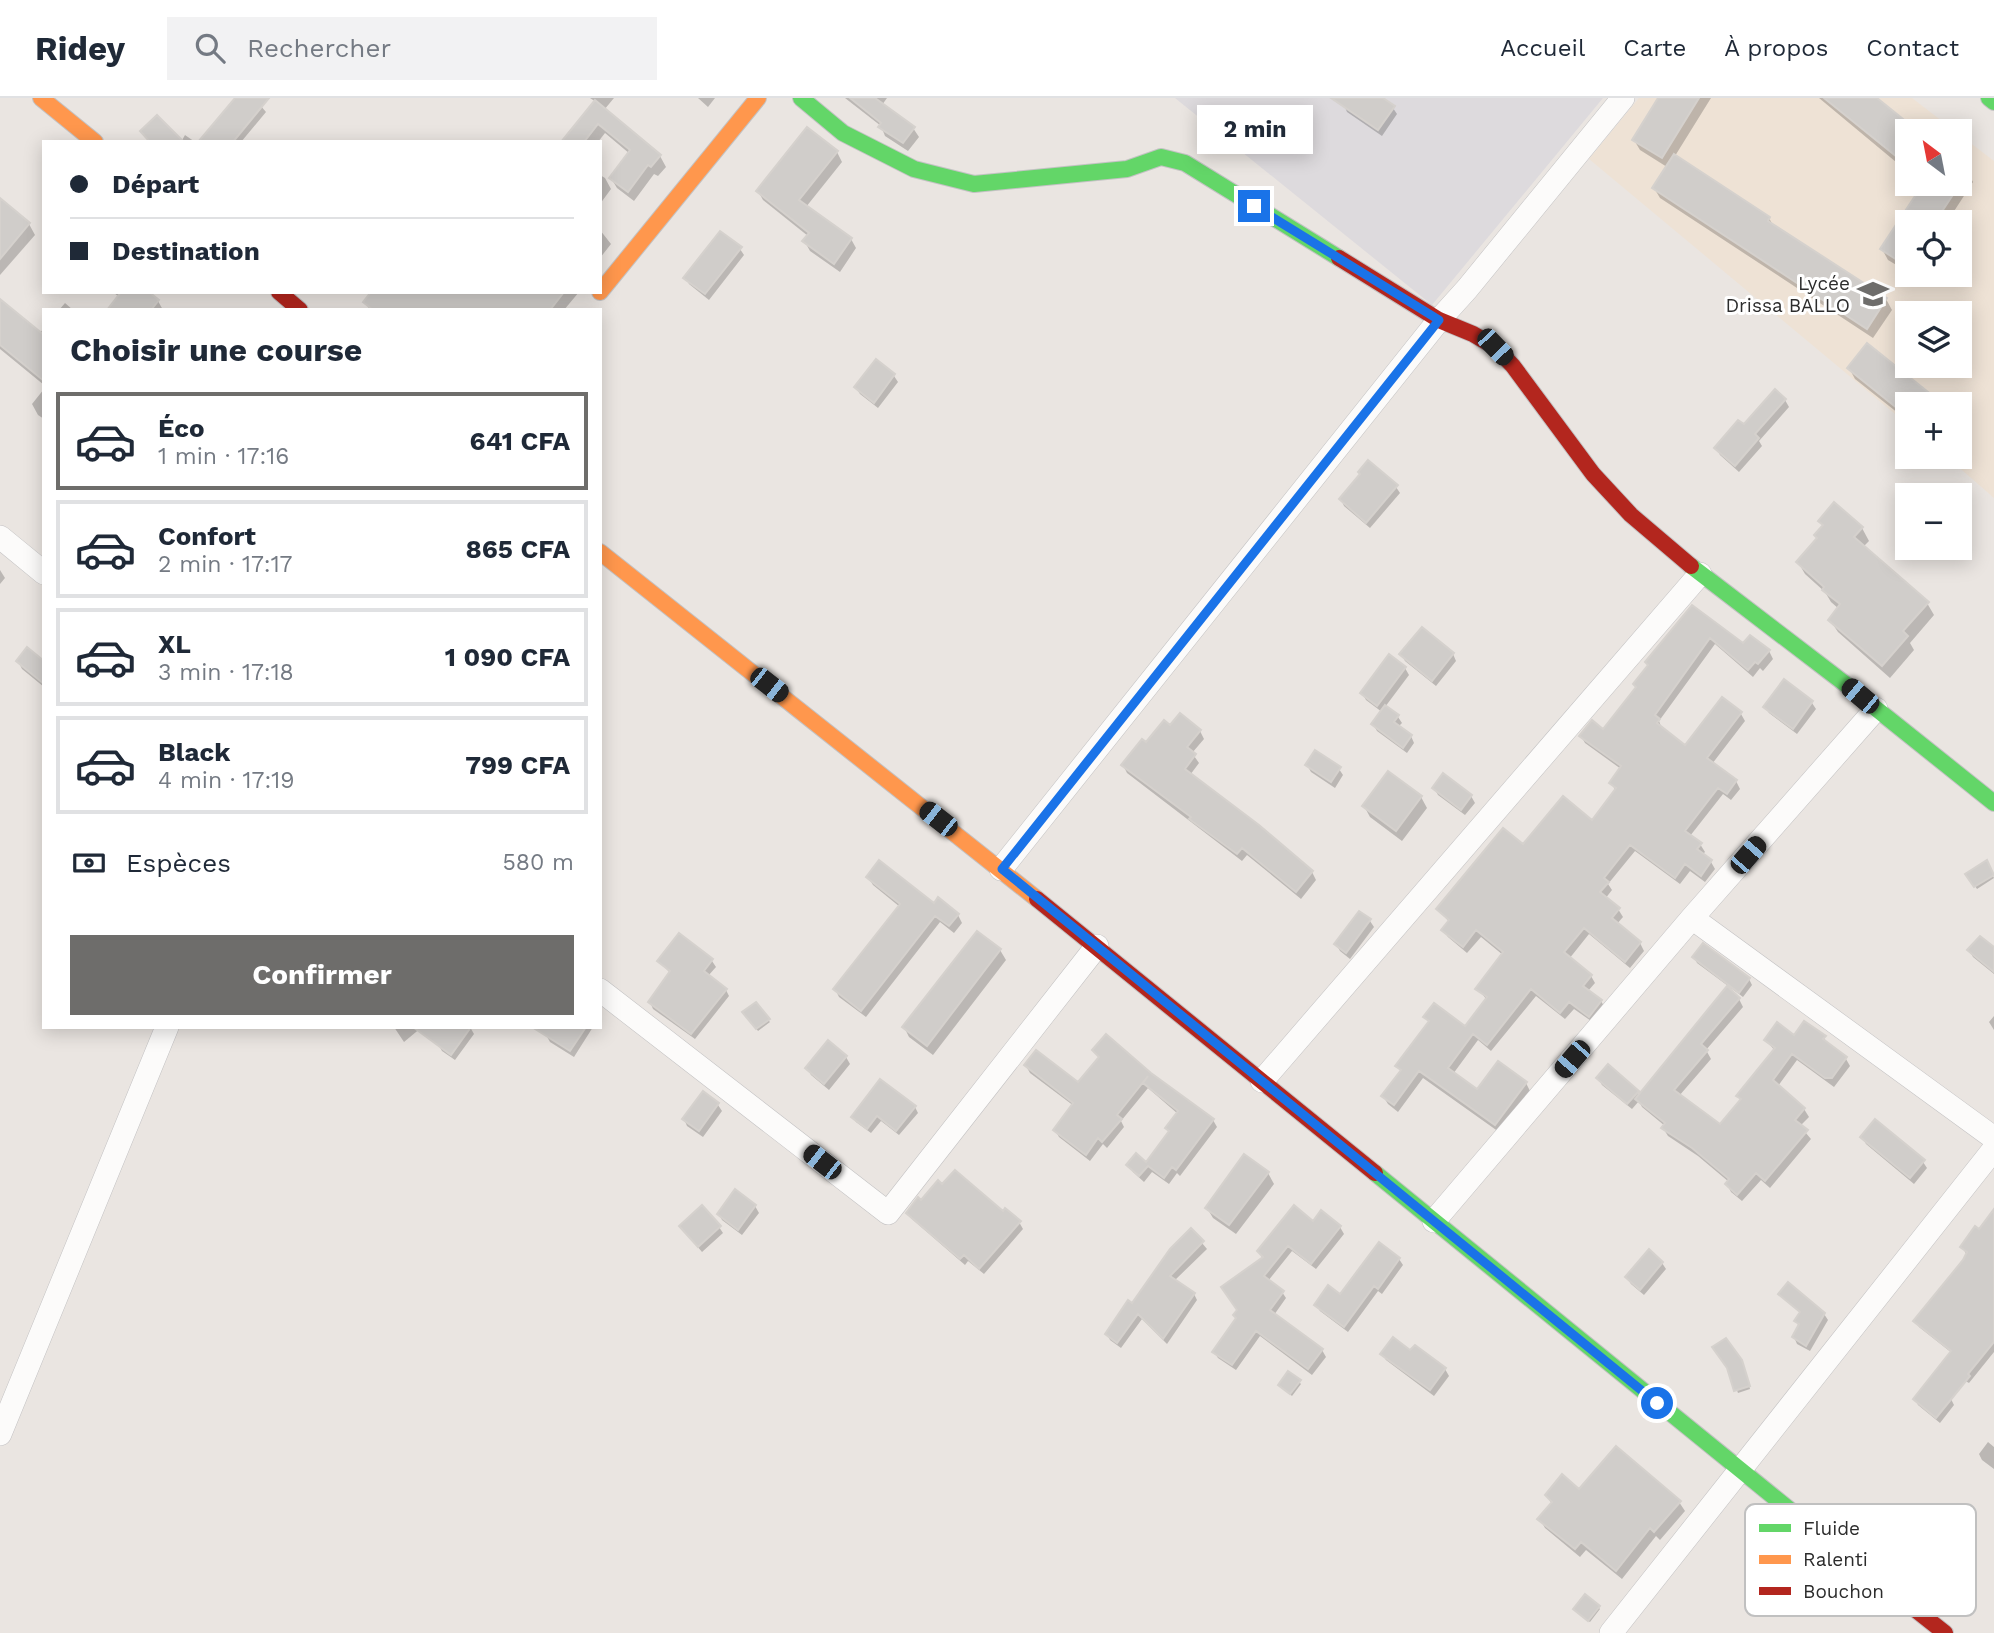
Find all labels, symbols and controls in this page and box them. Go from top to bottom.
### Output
search box [167,17,657,80]
text: Ridey [35,29,125,68]
icon: search [191,29,229,67]
text: Rechercher [247,33,391,63]
text: Accueil [1500,34,1585,62]
text: Carte [1623,34,1686,62]
text: À propos [1724,34,1828,62]
text: Contact [1866,34,1959,62]
callout: 2 min [1196,105,1312,154]
text: 2 min [1224,116,1286,143]
north arrow [1895,119,1972,196]
map controls [1895,119,1972,560]
text: Départ [112,169,199,199]
route end [1238,190,1270,222]
button: locate [1895,210,1972,287]
text: Destination [112,236,260,266]
place label: Lycée Drissa BALLO [1726,272,1850,317]
school or university icon: Lycée Drissa BALLO [1856,277,1890,311]
button: layers [1895,301,1972,378]
car [1473,325,1518,369]
text: Choisir une course [70,331,362,369]
button: + [1895,392,1972,469]
icon: car [74,410,137,473]
text: Éco [158,413,205,443]
text: 641 CFA [470,426,570,456]
text: 1 min · 17:16 [158,443,289,470]
button: − [1895,483,1972,560]
icon: car [74,518,137,581]
text: Confort [158,521,256,551]
text: 865 CFA [466,534,570,564]
text: 2 min · 17:17 [158,551,293,578]
icon: car [74,626,137,689]
text: XL [158,629,191,659]
text: 1 090 CFA [445,642,570,672]
text: 3 min · 17:18 [158,659,294,686]
car [746,664,793,706]
car [1838,674,1883,718]
icon: car [74,734,137,797]
text: Black [158,737,230,767]
text: 799 CFA [465,750,570,780]
text: 4 min · 17:19 [158,767,294,794]
car [915,798,962,840]
car [1727,832,1770,878]
icon: cash [70,844,108,882]
text: Espèces [126,848,231,878]
text: 580 m [502,849,574,876]
button: Confirmer [70,935,574,1015]
car [1551,1036,1594,1082]
car [799,1141,846,1183]
route start [1641,1387,1673,1419]
legend [1745,1504,1976,1616]
text: Fluide [1803,1517,1860,1540]
text: Ralenti [1803,1548,1868,1571]
text: Bouchon [1803,1580,1884,1603]

